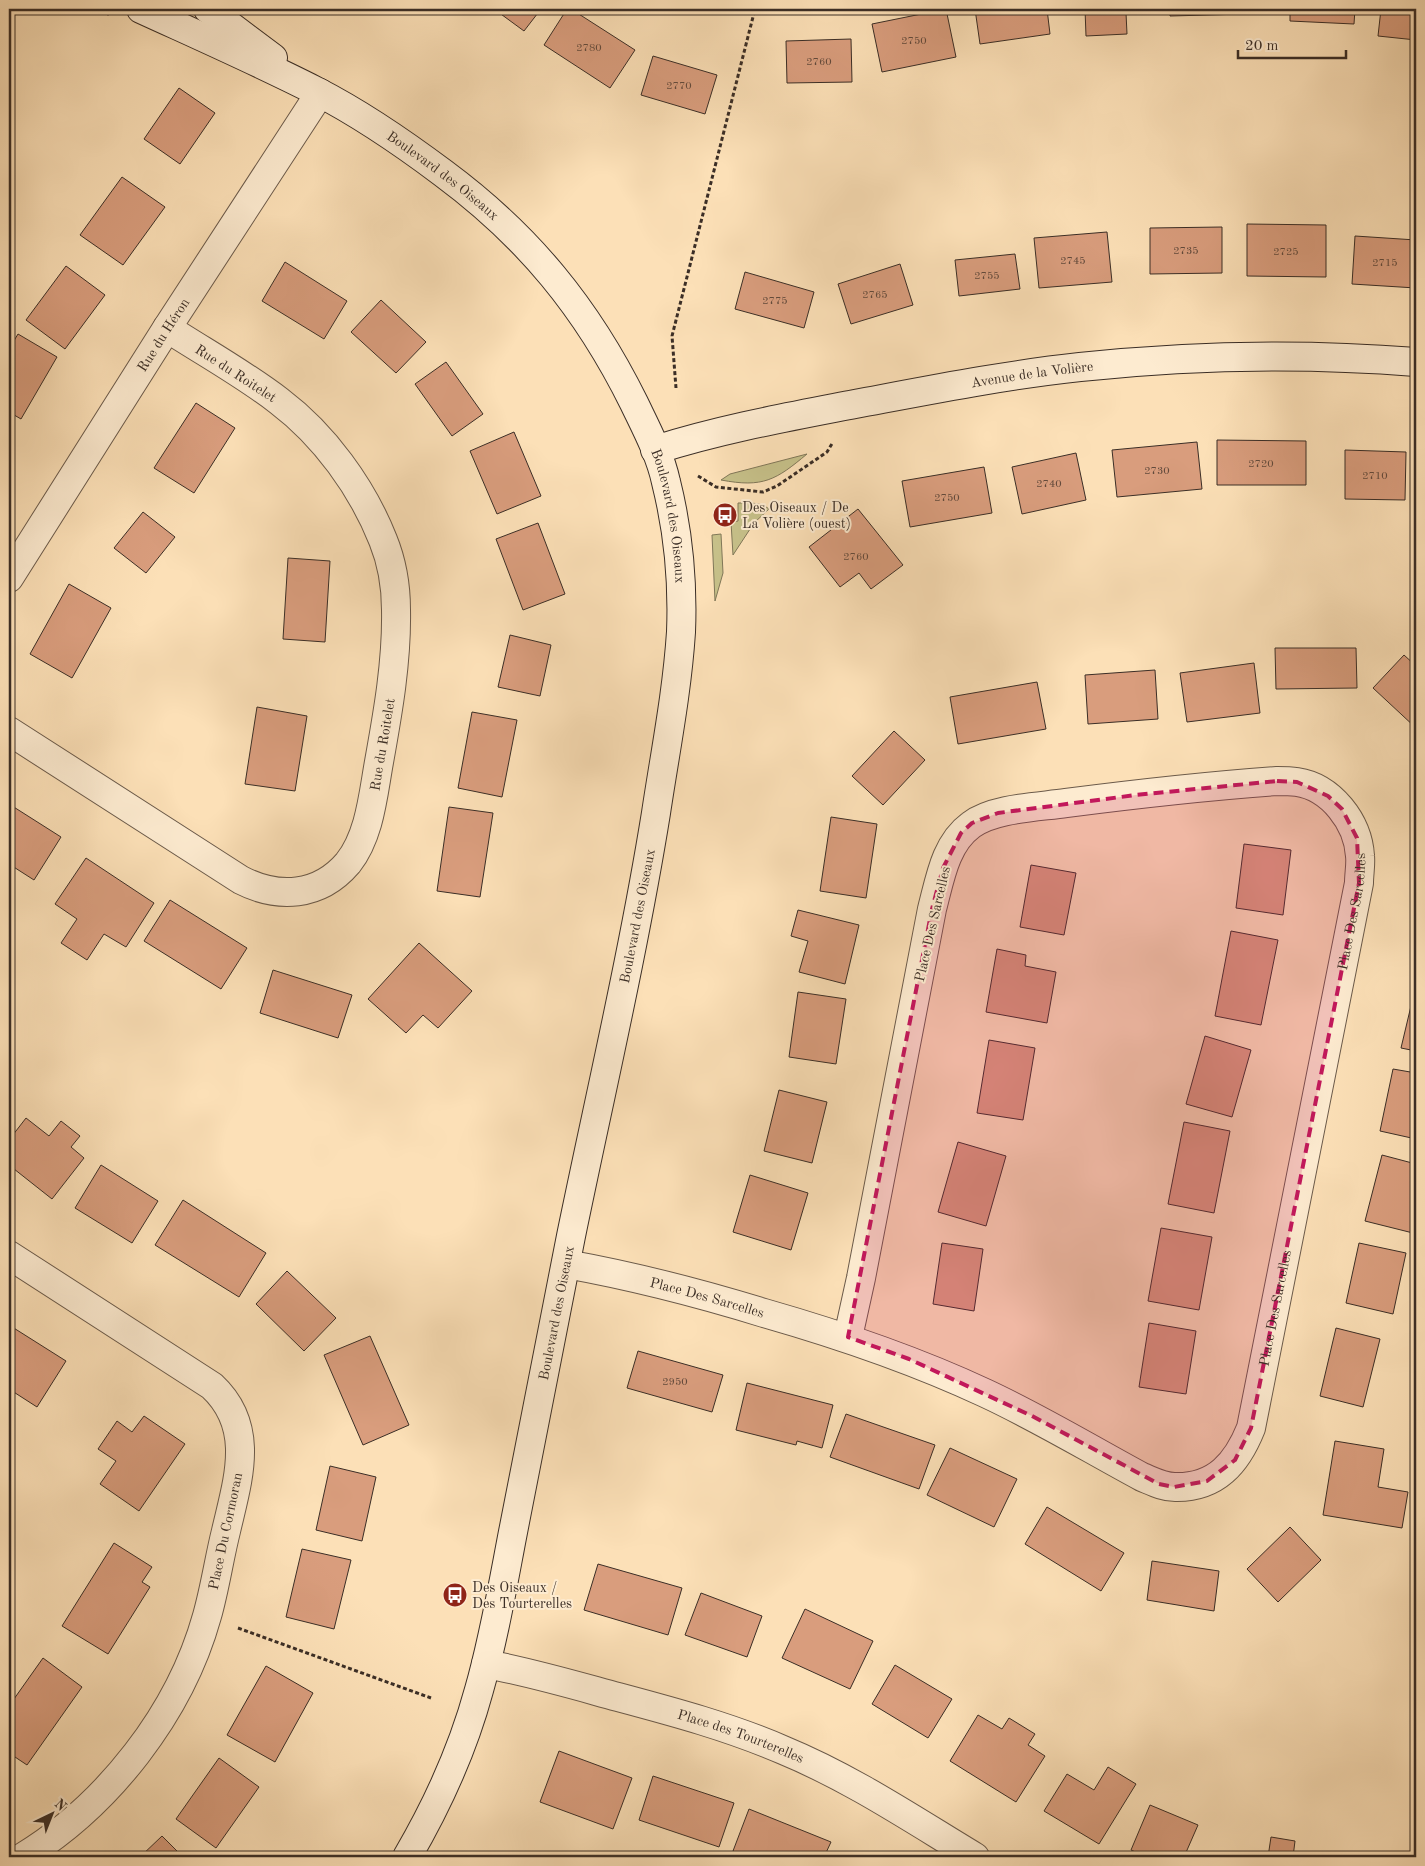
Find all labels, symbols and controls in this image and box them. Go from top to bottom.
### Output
scale bar [1238,28,1345,60]
house number: 2750 [901,36,927,47]
text: 20 m [1245,39,1279,54]
house number: 2780 [576,43,602,54]
house number: 2760 [806,57,832,68]
house number: 2770 [666,81,692,92]
street label: Boulevard des Oiseaux [384,129,501,223]
house number: 2735 [1173,246,1199,257]
house number: 2725 [1273,247,1299,258]
house number: 2745 [1060,256,1086,267]
house number: 2715 [1372,258,1398,269]
house number: 2755 [974,271,1000,282]
house number: 2765 [862,290,888,301]
street label: Rue du Héron [135,295,193,374]
house number: 2775 [762,296,788,307]
street label: Rue du Roitelet [192,342,279,405]
street label: Avenue de la Volière [970,360,1094,391]
street label: Boulevard des Oiseaux [648,447,687,584]
house number: 2720 [1248,459,1274,470]
house number: 2730 [1144,466,1170,477]
house number: 2710 [1362,471,1388,482]
house number: 2740 [1036,479,1062,490]
house number: 2750 [934,493,960,504]
place label: Des Oiseaux / De La Volière (ouest) [742,501,851,531]
bus stop icon: Des Oiseaux / De La Volière (ouest) [712,502,738,528]
house number: 2760 [843,552,869,563]
street label: Rue du Roitelet [368,697,398,792]
street label: Boulevard des Oiseaux [618,848,658,985]
street label: Place Des Sarcelles [1336,852,1368,971]
street label: Place Des Sarcelles [913,865,953,983]
street label: Boulevard des Oiseaux [537,1245,577,1382]
street label: Place Des Sarcelles [1257,1249,1294,1368]
street label: Place Des Sarcelles [648,1276,766,1321]
house number: 2950 [662,1377,688,1388]
street label: Place Du Cormoran [207,1471,245,1591]
place label: Des Oiseaux / Des Tourterelles [472,1581,572,1611]
bus stop icon: Des Oiseaux / Des Tourterelles [442,1582,468,1608]
street label: Place des Tourterelles [676,1708,806,1766]
north arrow [28,1788,78,1838]
text: N [51,1796,69,1814]

